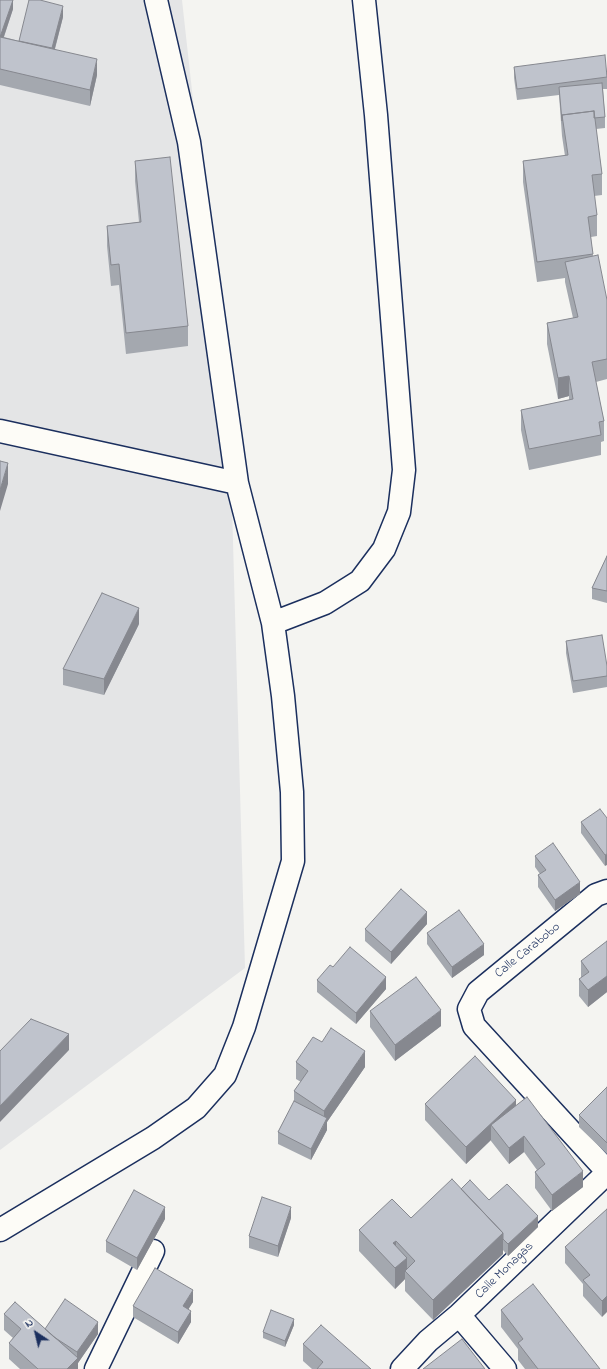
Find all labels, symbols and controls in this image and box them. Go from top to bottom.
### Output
street label: Calle Carabobo [492,920,564,982]
street label: Calle Monagas [473,1239,537,1303]
north arrow [16,1313,56,1353]
text: N [21,1314,37,1332]

